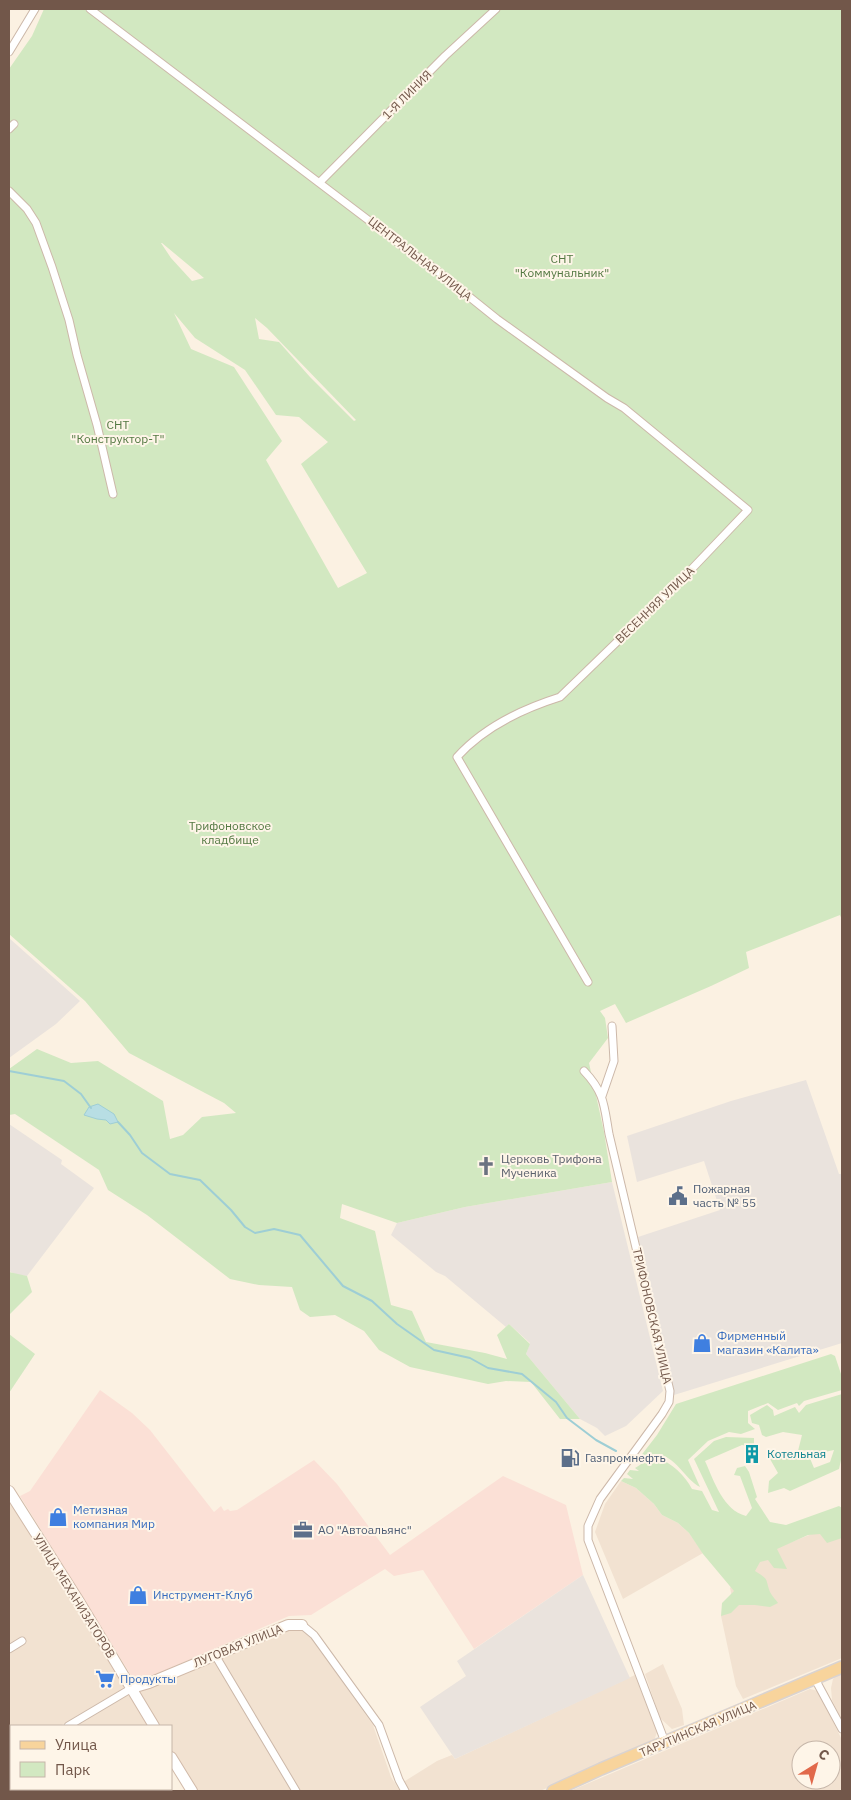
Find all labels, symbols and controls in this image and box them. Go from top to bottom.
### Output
street label: 1-Я ЛИНИЯ [379,67,434,122]
street label: ЦЕНТРАЛЬНАЯ УЛИЦА [365,213,476,304]
park label: СНТ "Коммунальник" [515,251,609,280]
park label: СНТ "Конструктор-Т" [71,417,165,446]
street label: ВЕСЕННЯЯ УЛИЦА [612,563,698,646]
park label: Трифоновское кладбище [189,818,272,847]
place label: Церковь Трифона Мученика [501,1151,602,1180]
church icon: Церковь Трифона Мученика [475,1155,497,1177]
place label: Пожарная часть № 55 [693,1181,756,1210]
public building icon: Пожарная часть № 55 [667,1185,689,1207]
street label: ТРИФОНОВСКАЯ УЛИЦА [630,1246,676,1386]
place label: Фирменный магазин «Калита» [717,1328,819,1357]
shop icon: Фирменный магазин «Калита» [691,1332,713,1354]
building icon: Котельная [741,1443,763,1465]
place label: Котельная [767,1446,826,1461]
fuel station icon: Газпромнефть [559,1447,581,1469]
place label: Газпромнефть [585,1450,666,1465]
place label: Метизная компания Мир [73,1502,155,1531]
shop icon: Метизная компания Мир [47,1506,69,1528]
office icon: АО "Автоальянс" [292,1519,314,1541]
place label: АО "Автоальянс" [318,1522,412,1537]
street label: УЛИЦА МЕХАНИЗАТОРОВ [30,1531,119,1661]
shop icon: Инструмент-Клуб [127,1584,149,1606]
place label: Инструмент-Клуб [153,1587,253,1602]
street label: ЛУГОВАЯ УЛИЦА [191,1621,285,1670]
supermarket icon: Продукты [94,1668,116,1690]
place label: Продукты [120,1671,176,1686]
street label: ТАРУТИНСКАЯ УЛИЦА [637,1697,759,1760]
legend [10,1725,172,1790]
text: Улица [55,1735,97,1754]
north arrow [791,1740,841,1790]
text: С [815,1745,833,1765]
text: Парк [55,1760,90,1779]

